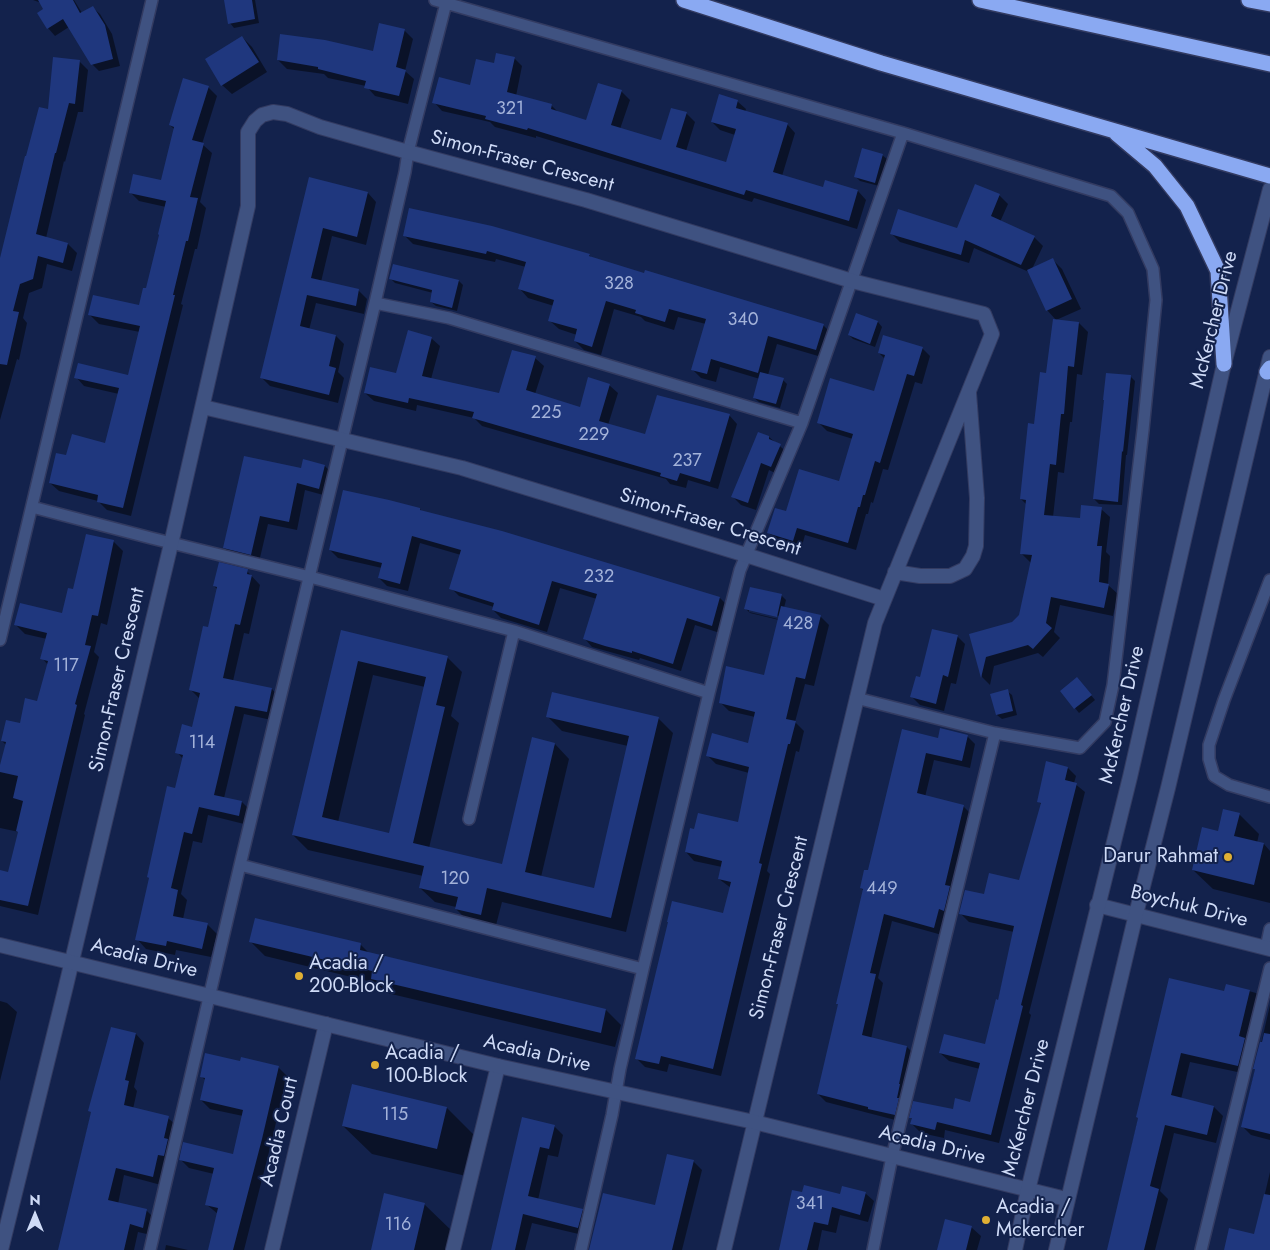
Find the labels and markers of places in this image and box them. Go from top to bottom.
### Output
place label: Darur Rahmat [1103,845,1218,869]
marker: Darur Rahmat [1222,851,1234,863]
place label: Acadia / 200-Block [309,952,394,999]
marker: Acadia / 200-Block [293,970,305,982]
place label: Acadia / 100-Block [385,1042,467,1089]
marker: Acadia / 100-Block [369,1059,381,1071]
place label: Acadia / Mckercher [996,1196,1084,1243]
marker: Acadia / Mckercher [980,1214,992,1226]

